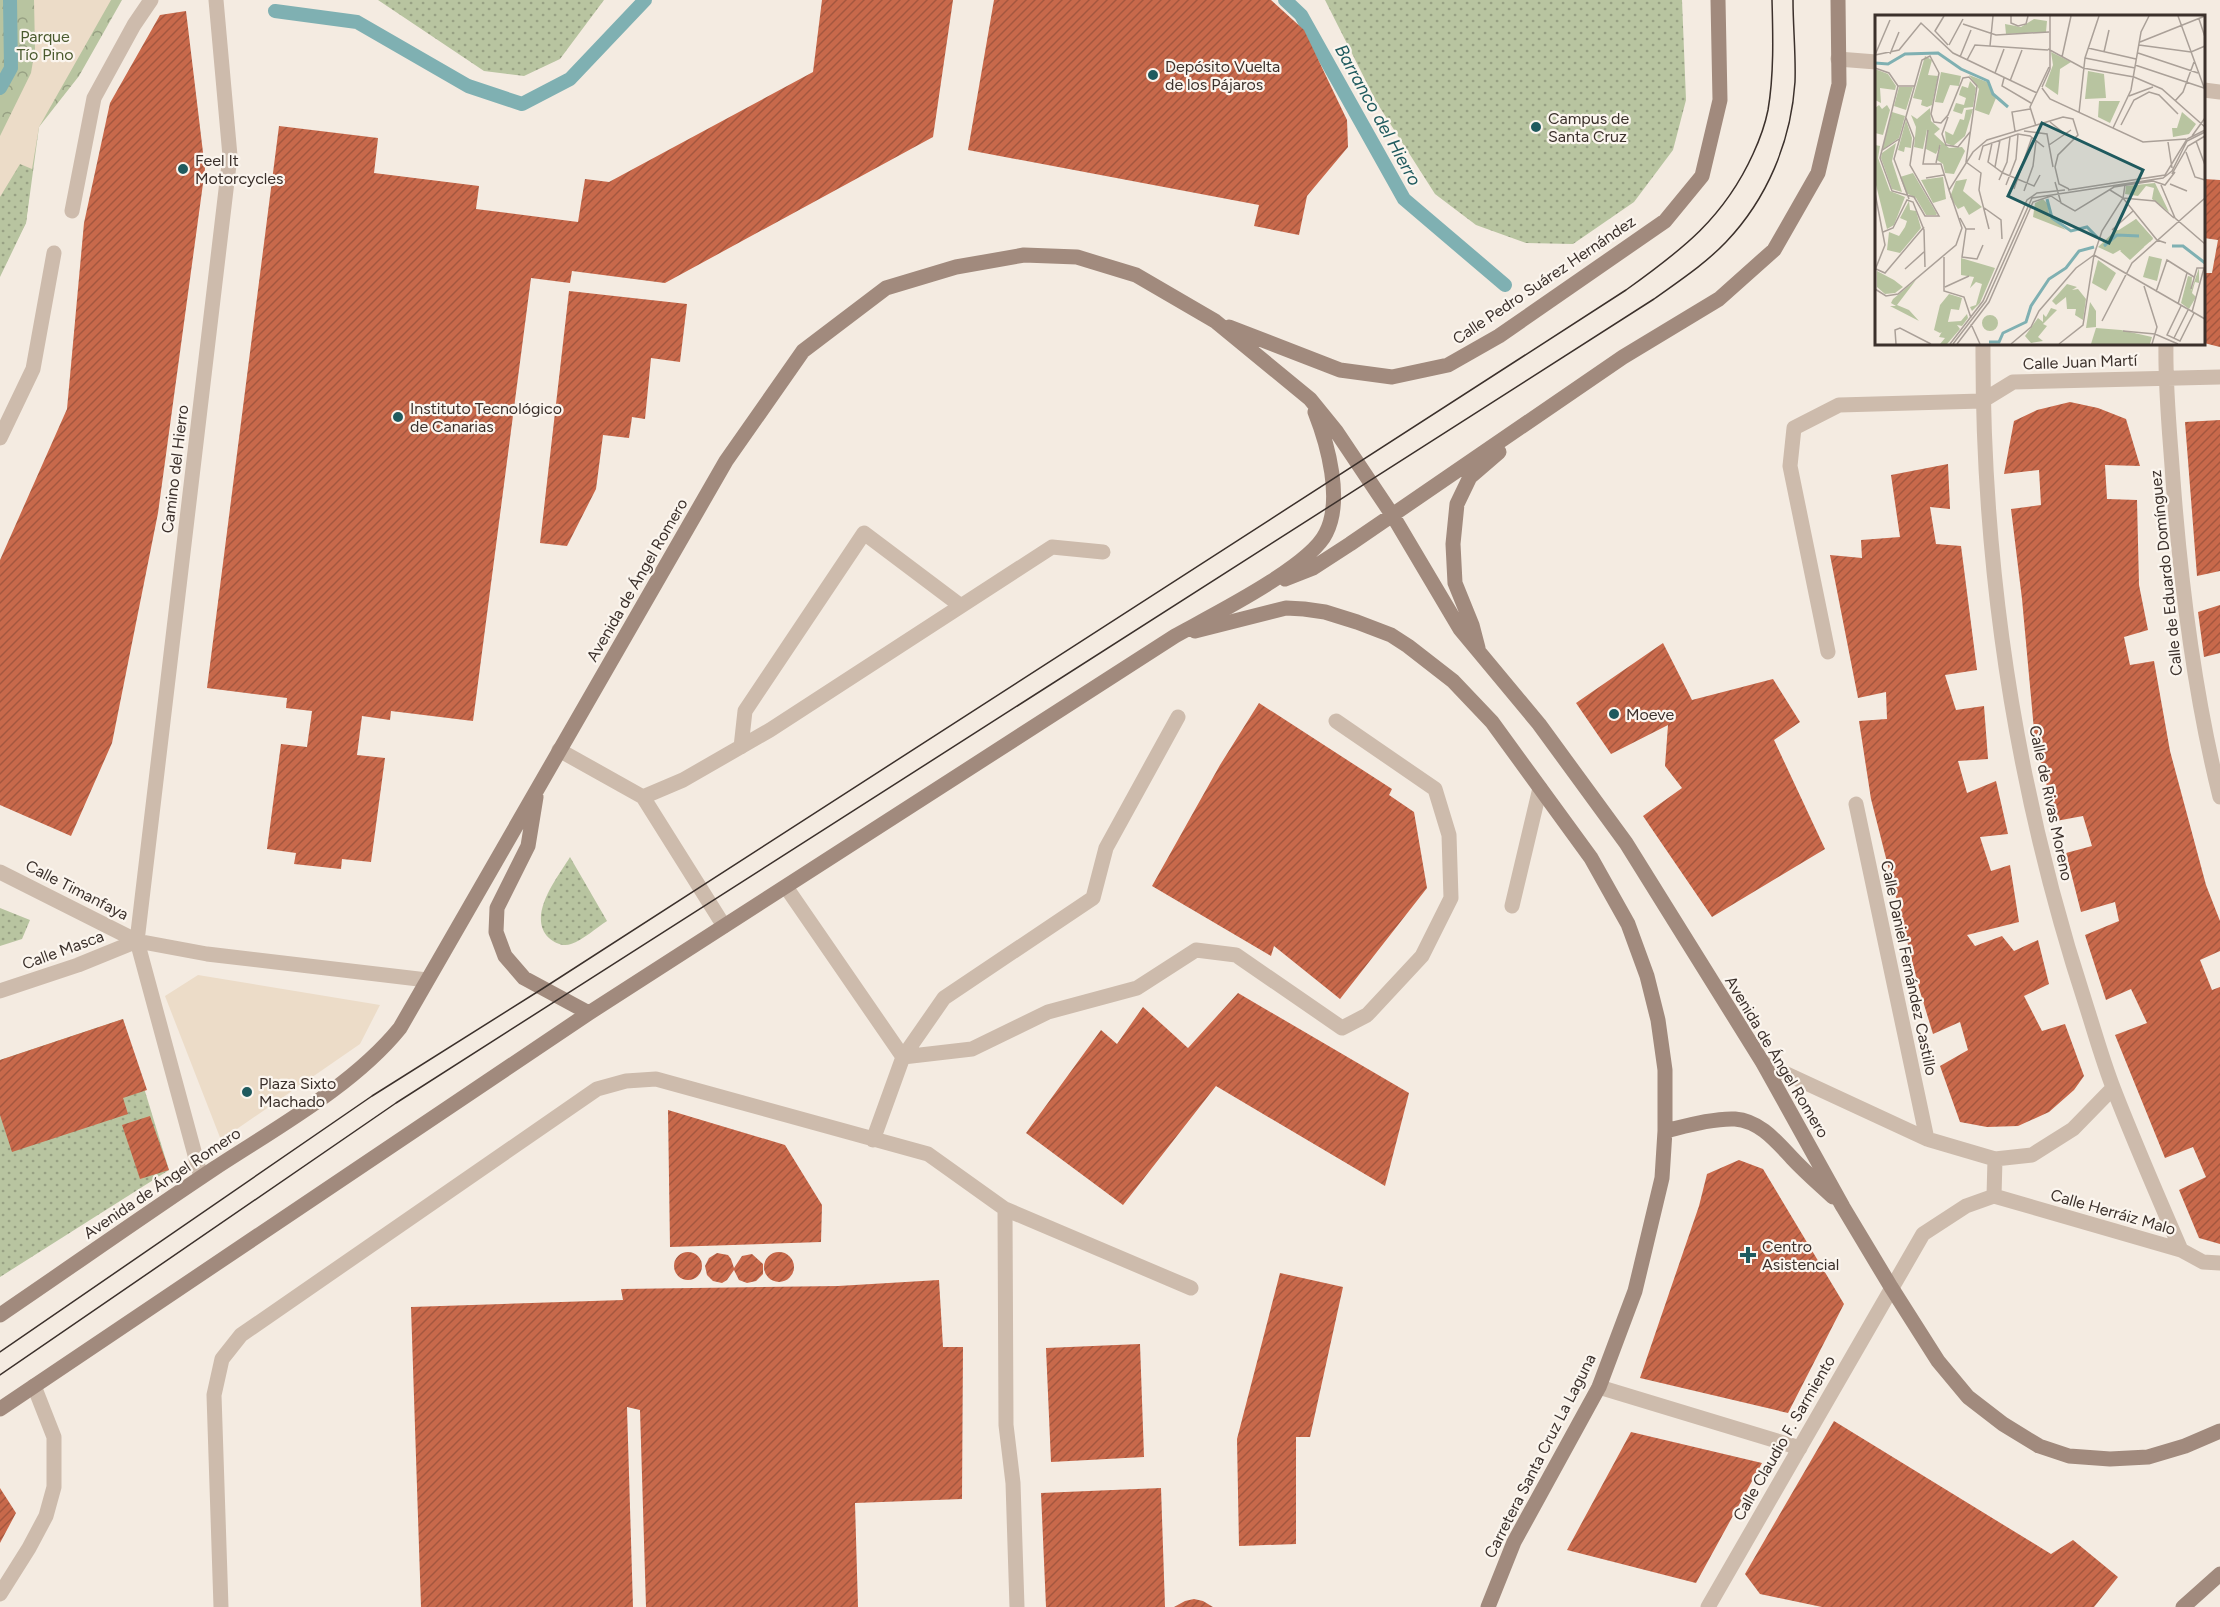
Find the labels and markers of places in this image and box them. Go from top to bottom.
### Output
place label: Depósito Vuelta de los Pájaros [1165,57,1280,94]
marker: Depósito Vuelta de los Pájaros [1146,68,1160,82]
place label: Campus de Santa Cruz [1548,109,1629,146]
marker: Campus de Santa Cruz [1529,120,1543,134]
place label: Feel It Motorcycles [195,151,284,188]
marker: Feel It Motorcycles [176,162,190,176]
place label: Instituto Tecnológico de Canarias [410,399,562,436]
marker: Instituto Tecnológico de Canarias [391,410,405,424]
place label: Moeve [1626,705,1674,724]
marker: Moeve [1607,707,1621,721]
place label: Plaza Sixto Machado [259,1074,336,1111]
marker: Plaza Sixto Machado [240,1085,254,1099]
place label: Centro Asistencial [1762,1237,1839,1274]
marker: Centro Asistencial [1739,1246,1757,1264]

